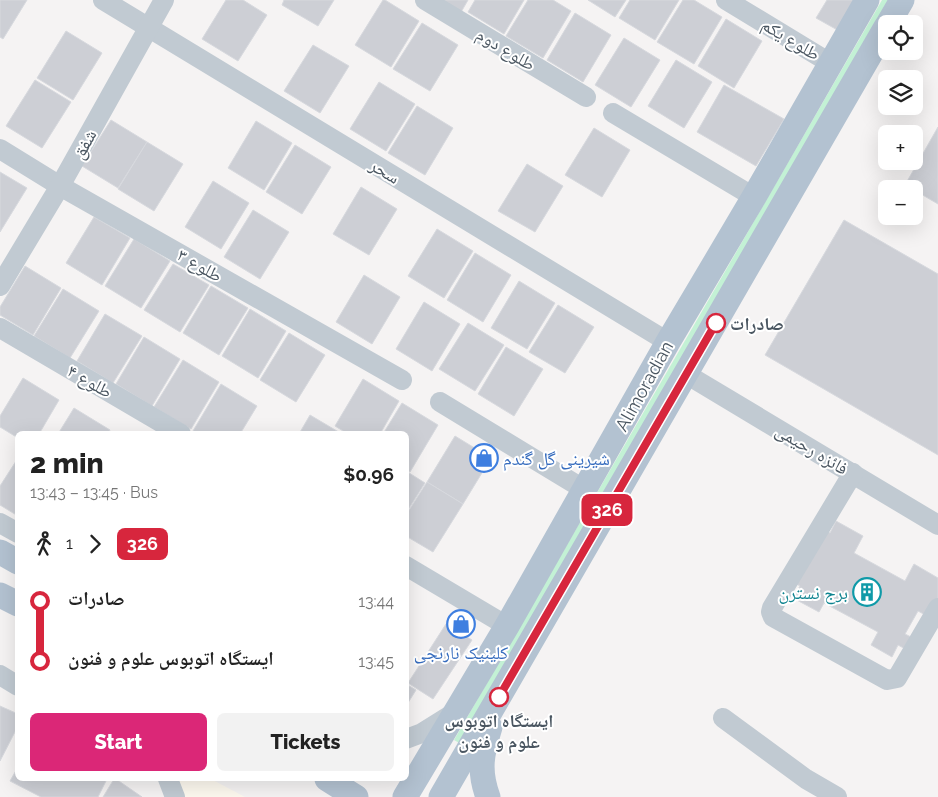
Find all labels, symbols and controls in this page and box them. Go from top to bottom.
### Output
street label: طلوع یکم [757,13,824,66]
map controls [878,15,923,225]
button: locate [878,15,923,60]
street label: طلوع دوم [472,23,539,76]
button: layers [878,70,923,115]
button: + [878,125,923,170]
street label: شفق [67,126,101,163]
street label: سحر [365,153,404,188]
button: − [878,180,923,225]
street label: طلوع ۳ [173,244,226,287]
marker: صادرات [706,313,726,333]
place label: صادرات [730,313,784,334]
street label: Alimoradian [611,337,677,435]
street label: طلوع ۴ [63,360,116,403]
street label: فائزه رحیمی [771,419,852,480]
shop icon: شیرینی گل گندم [469,443,499,473]
text: 2 min [30,447,104,480]
place label: شیرینی گل گندم [503,448,610,471]
text: $0.96 [343,463,394,485]
text: 13:43 – 13:45 · Bus [30,483,158,502]
line badge: 326 [578,494,636,526]
text: 326 [591,499,623,520]
icon: walk [30,530,58,558]
icon: forward [81,530,109,558]
text: 326 [127,533,158,554]
text: 1 [66,534,73,553]
building icon: برج نسترن [852,577,882,607]
place label: برج نسترن [779,582,848,605]
text: صادرات [68,587,125,609]
text: 13:44 [358,592,394,611]
shop icon: کلینیک نارنجی [446,609,476,639]
place label: کلینیک نارنجی [414,642,509,664]
text: ایستگاه اتوبوس علوم و فنون [68,647,274,669]
text: 13:45 [358,652,394,671]
marker: ایستگاه اتوبوس علوم و فنون [489,687,509,707]
place label: ایستگاه اتوبوس علوم و فنون [445,710,553,754]
button: Start [30,713,207,771]
button: Tickets [217,713,394,771]

